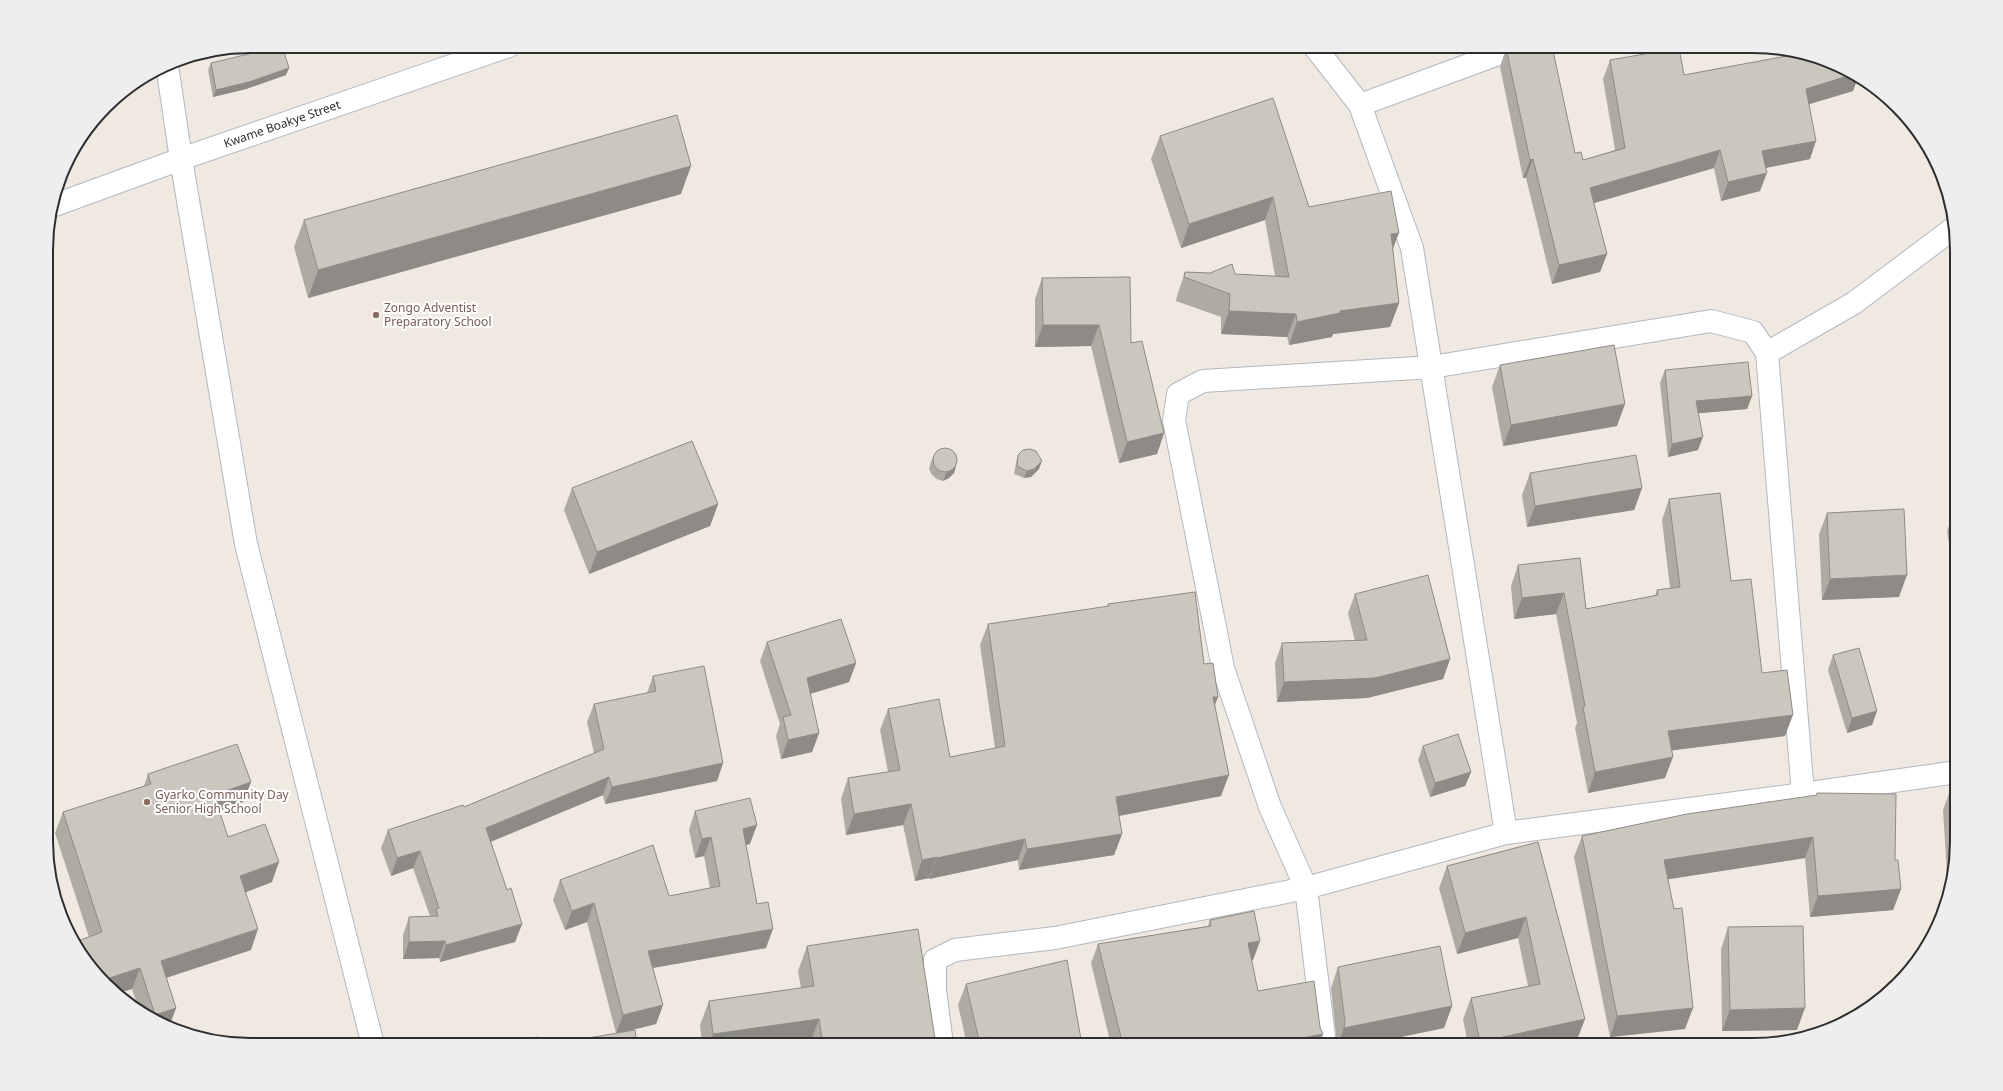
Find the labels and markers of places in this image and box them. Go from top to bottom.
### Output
place label: Zongo Adventist Preparatory School [384,299,491,330]
marker: Zongo Adventist Preparatory School [371,310,381,320]
place label: Gyarko Community Day Senior High School [155,786,290,817]
marker: Gyarko Community Day Senior High School [142,797,152,807]

